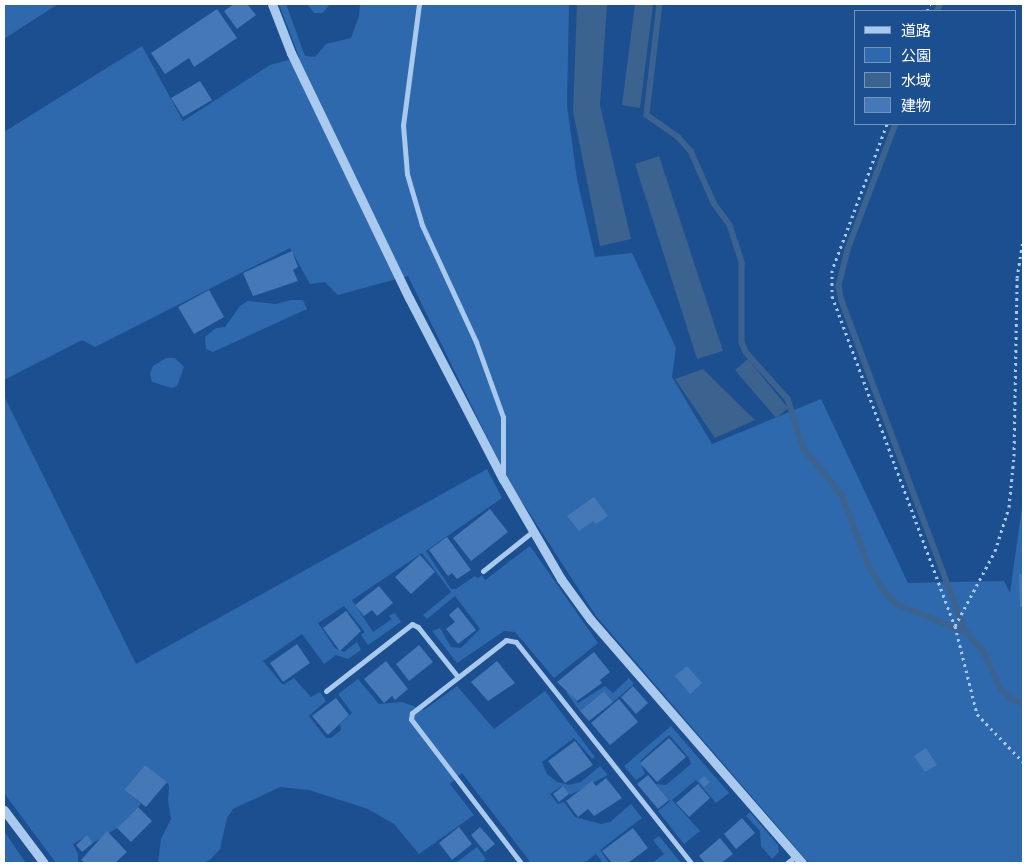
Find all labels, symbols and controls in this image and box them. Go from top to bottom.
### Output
legend [854,10,1017,125]
text: 道路 [901,21,931,40]
text: 公園 [901,46,931,65]
text: 水域 [901,71,931,90]
text: 建物 [901,96,931,115]

